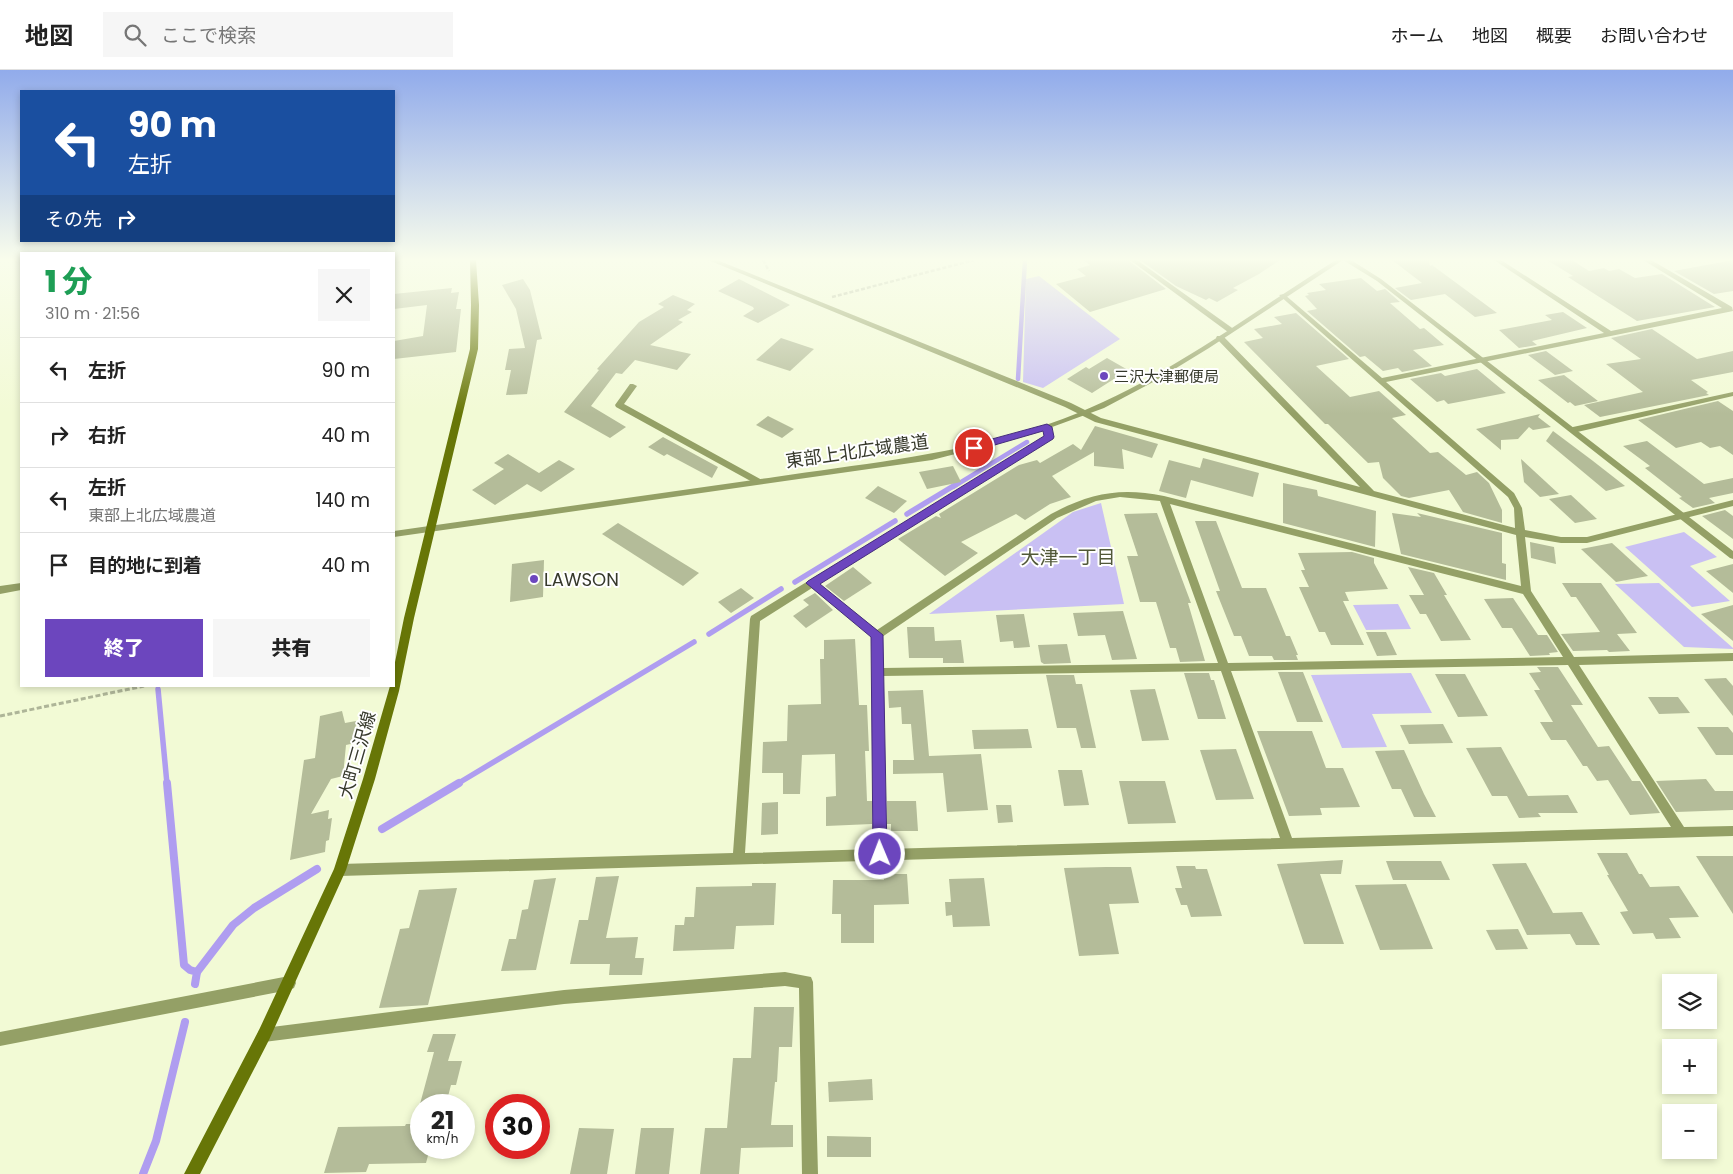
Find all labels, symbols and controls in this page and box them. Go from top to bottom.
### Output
search box [103,12,453,57]
text: 地図 [25,19,73,52]
icon: search [121,21,149,49]
text: ここで検索 [161,22,256,49]
text: ホーム [1391,23,1444,48]
text: 地図 [1472,23,1508,48]
text: 概要 [1536,23,1572,48]
text: お問い合わせ [1600,23,1708,48]
text: 90 m [128,100,217,149]
icon: left [45,110,110,175]
text: 左折 [128,149,172,180]
icon: right [112,205,140,233]
text: その先 [45,206,102,233]
text: 1 分 [45,260,92,303]
button: close [318,269,370,321]
text: 310 m · 21:56 [45,302,140,325]
icon: left [45,356,73,384]
text: 左折 [88,357,126,384]
text: 90 m [321,357,370,384]
place label: 三沢大津郵便局 [1114,366,1219,387]
marker: 三沢大津郵便局 [1098,370,1110,382]
icon: right [45,421,73,449]
text: 右折 [88,422,126,449]
text: 40 m [321,422,370,449]
pin [953,427,995,469]
street label: 東部上北広域農道 [784,429,930,473]
icon: arrive [960,434,988,462]
text: 左折 [88,474,126,501]
icon: left [45,486,73,514]
text: 140 m [315,487,370,514]
text: 東部上北広域農道 [88,504,216,527]
district label: 大津一丁目 [1020,544,1116,571]
icon: arrive [45,551,73,579]
text: 目的地に到着 [88,552,202,579]
text: 40 m [321,552,370,579]
place label: LAWSON [544,567,619,592]
marker: LAWSON [528,573,540,585]
button: 終了 [45,619,203,677]
button: 共有 [213,619,370,677]
street label: 大町三沢線 [333,708,381,802]
position arrow [853,827,905,879]
map controls [1662,974,1717,1159]
button: layers [1662,974,1717,1029]
button: + [1662,1039,1717,1094]
speed limit sign: 30 [485,1094,550,1159]
text: 21 [431,1103,454,1138]
button: − [1662,1104,1717,1159]
text: km/h [427,1130,458,1147]

